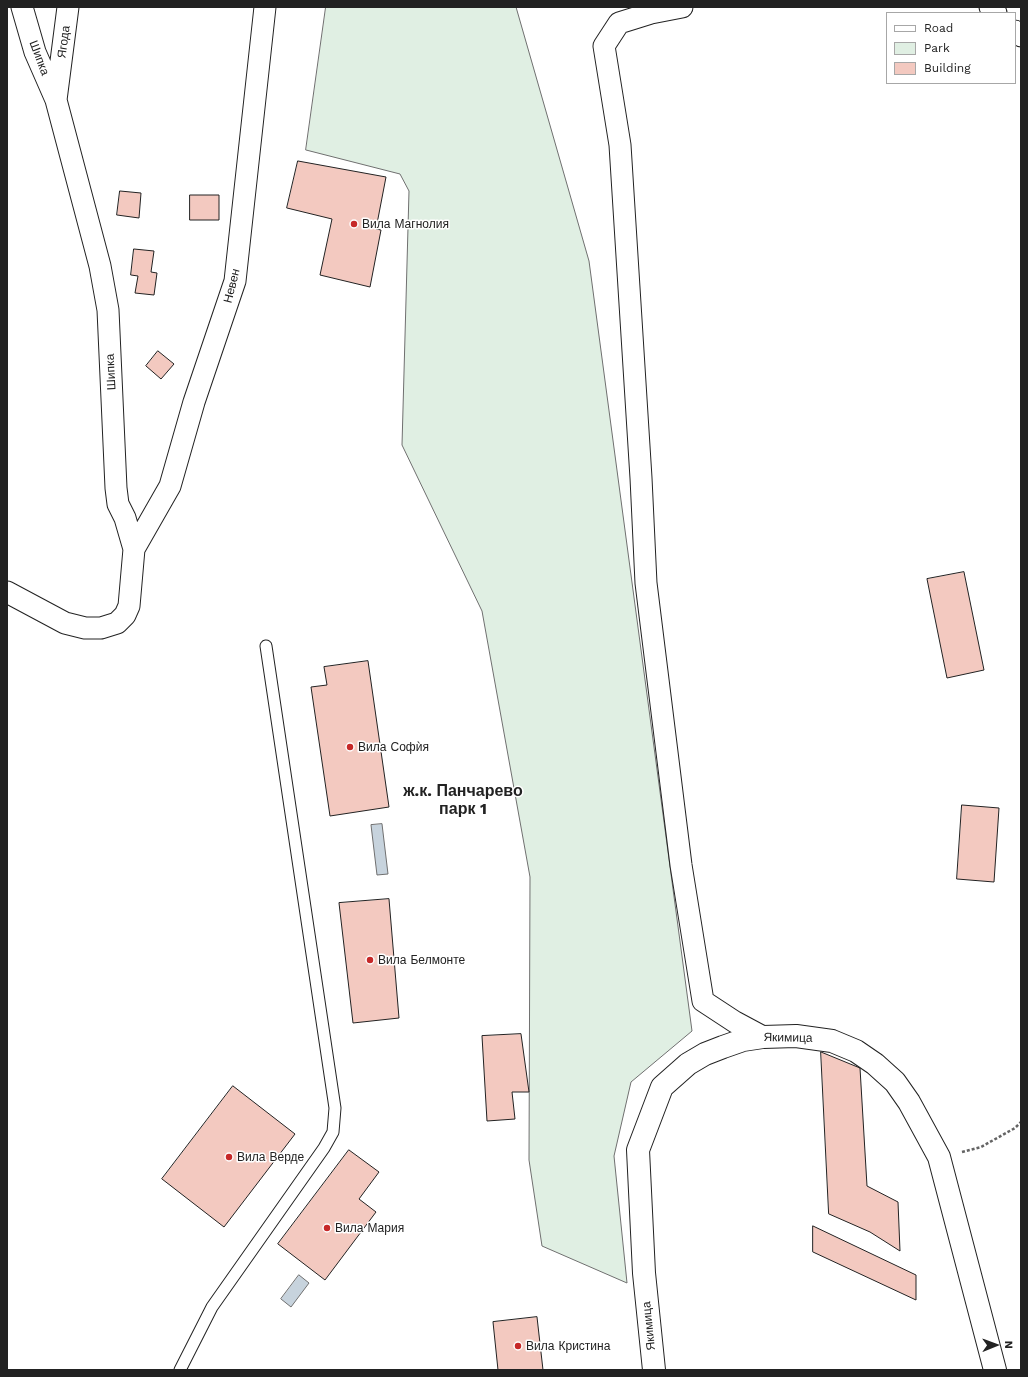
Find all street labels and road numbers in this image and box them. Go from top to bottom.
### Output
street label: Ягода [55,25,73,59]
street label: Шипка [26,38,52,78]
street label: Невен [221,267,243,305]
street label: Шипка [103,353,119,391]
street label: Якимица [763,1030,813,1046]
street label: Якимица [639,1301,659,1351]

